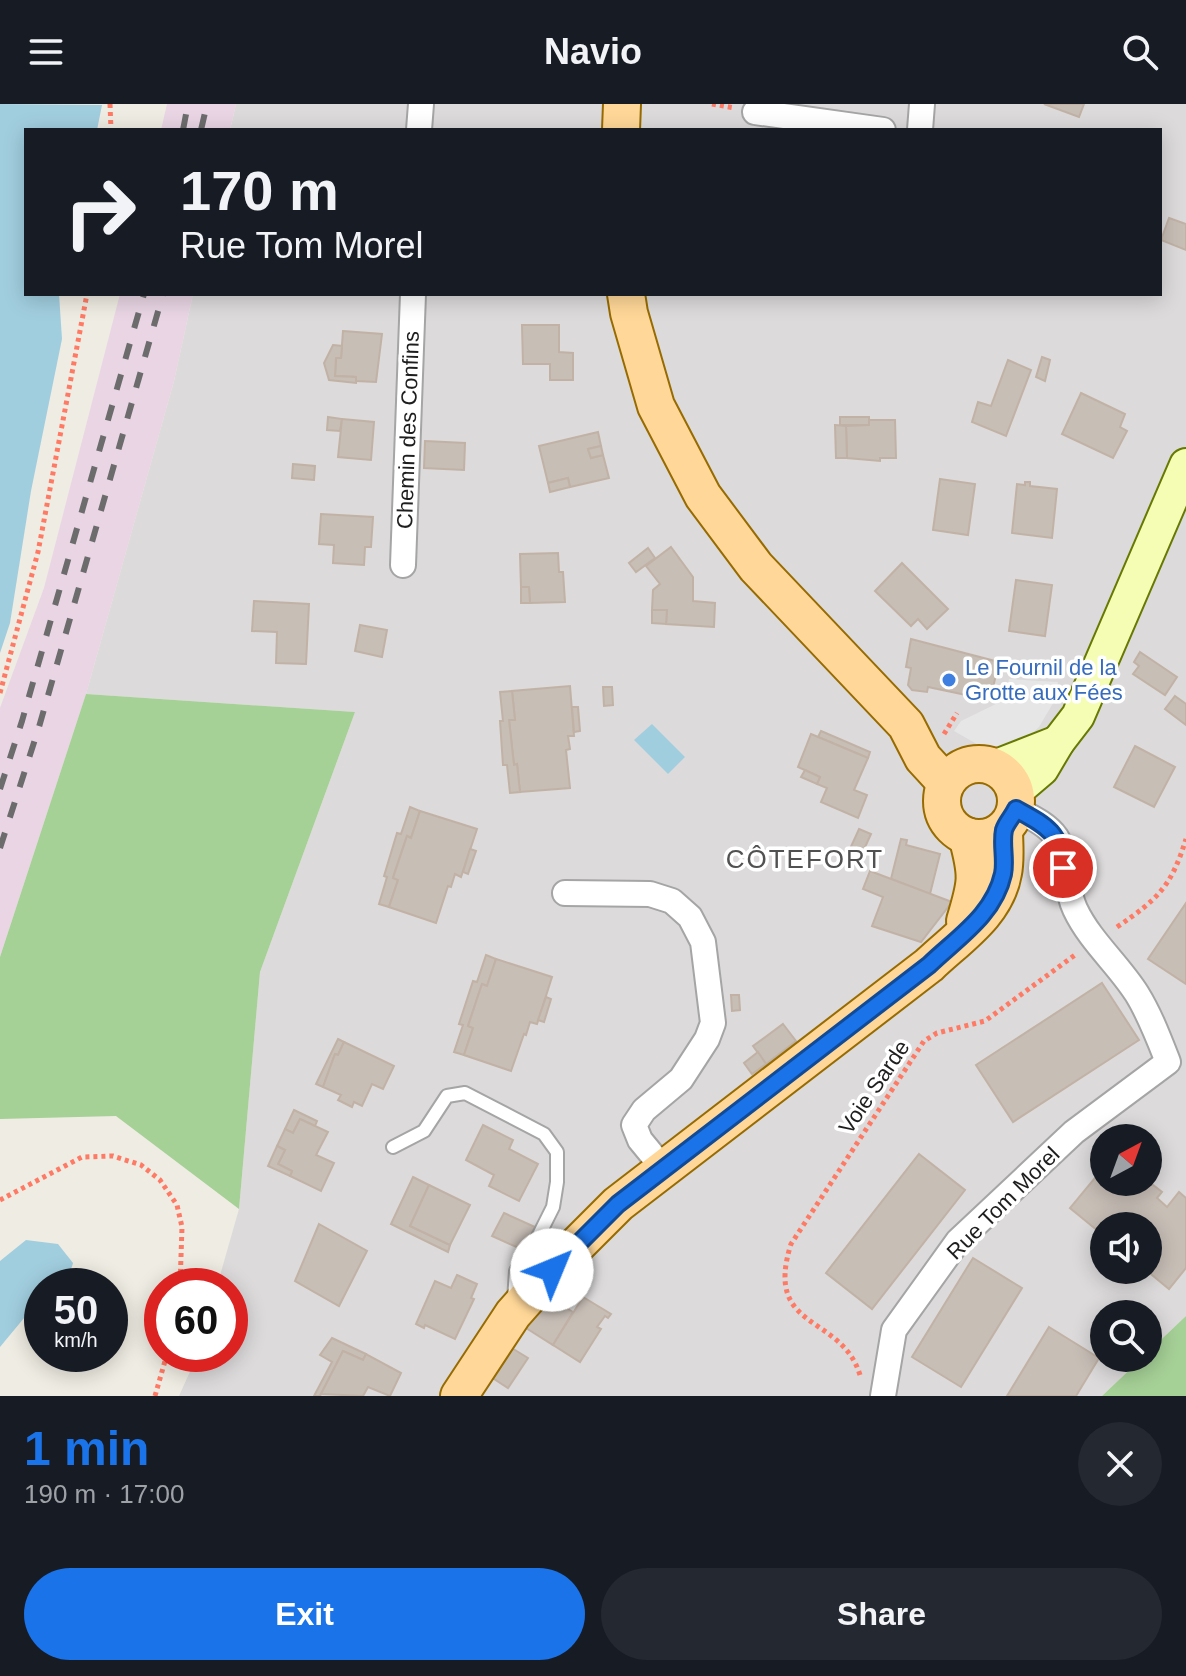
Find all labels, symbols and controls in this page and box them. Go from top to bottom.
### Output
icon: menu [24,30,68,74]
icon: search [1118,30,1162,74]
text: Navio [544,31,642,72]
text: 170 m [180,159,339,222]
icon: right [48,160,152,264]
text: Rue Tom Morel [180,225,423,266]
street label: Chemin des Confins [392,331,424,529]
place label: Le Fournil de la Grotte aux Fées [965,655,1123,705]
marker: Le Fournil de la Grotte aux Fées [940,671,958,689]
pin [1029,834,1097,902]
district label: CÔTEFORT [726,844,884,874]
icon: arrive [1041,846,1085,890]
street label: Voie Sarde [834,1035,914,1139]
north arrow [1090,1124,1162,1196]
map controls [1090,1124,1162,1372]
street label: Rue Tom Morel [942,1142,1064,1264]
button: sound [1090,1212,1162,1284]
position arrow [510,1228,594,1312]
speed limit sign: 60 [144,1268,248,1372]
text: 50 [54,1288,98,1332]
button: search [1090,1300,1162,1372]
text: km/h [54,1329,98,1351]
text: 1 min [24,1422,149,1475]
button: close [1078,1422,1162,1506]
text: 190 m · 17:00 [24,1479,184,1509]
button: Exit [24,1568,585,1660]
button: Share [601,1568,1162,1660]

